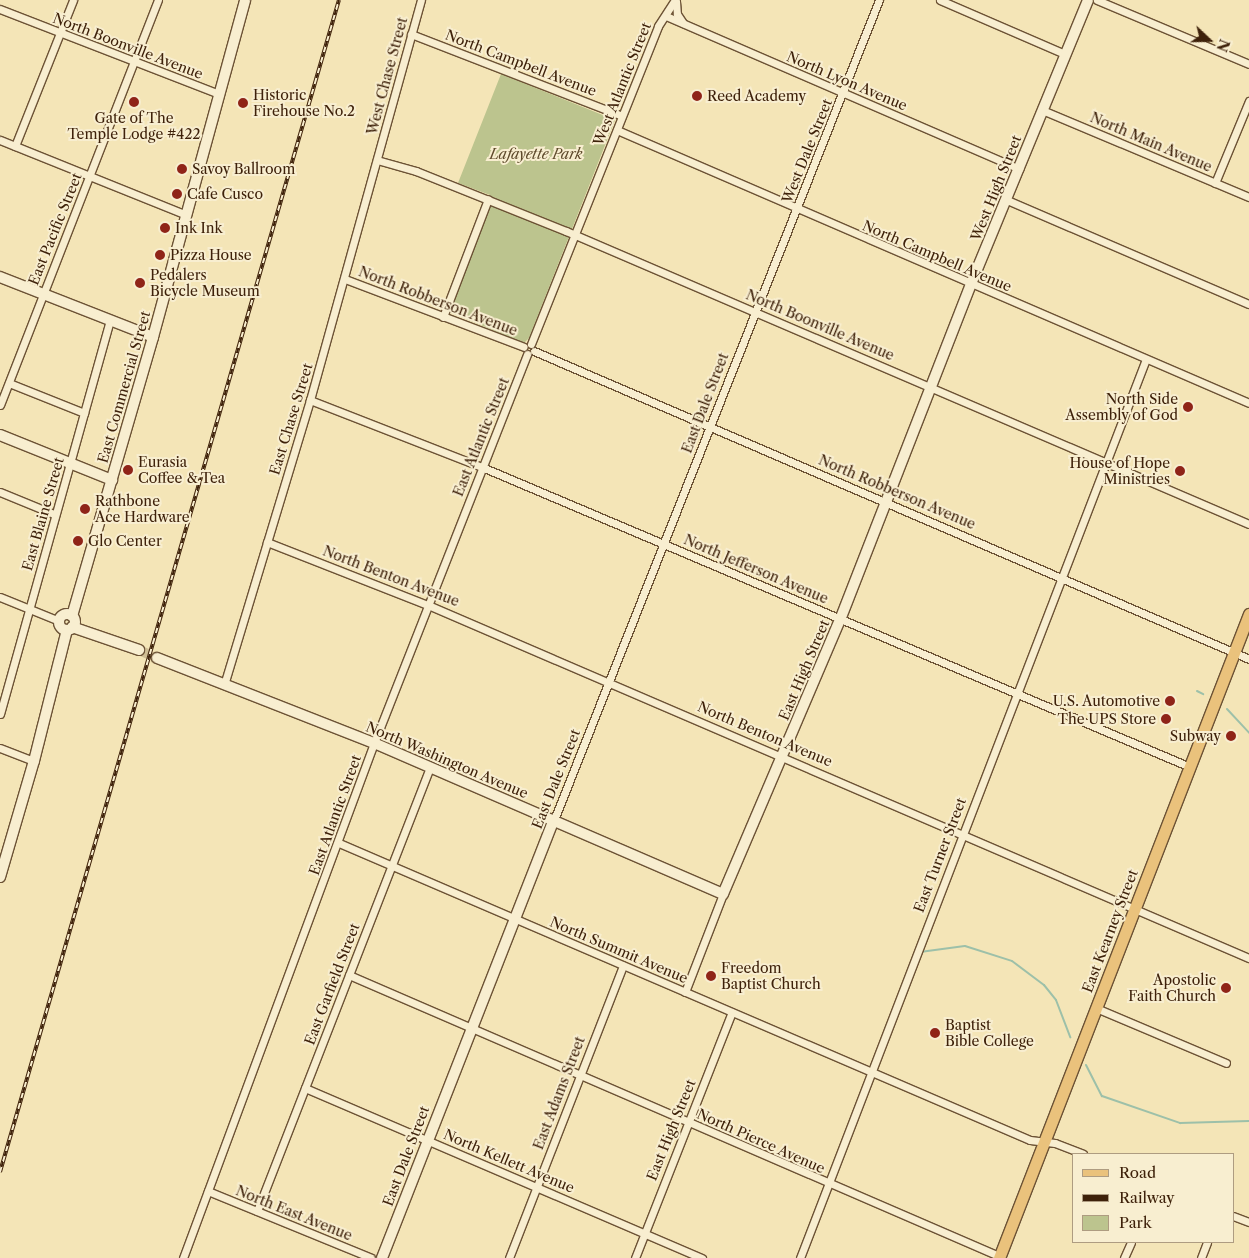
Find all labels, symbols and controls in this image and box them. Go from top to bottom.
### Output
street label: North Boonville Avenue [50,9,206,83]
street label: West Chase Street [363,15,411,137]
north arrow [1184,15,1234,65]
street label: West Atlantic Street [589,20,655,148]
street label: North Campbell Avenue [443,26,599,100]
text: N [1212,36,1234,54]
street label: North Lyon Avenue [784,48,910,114]
place label: Historic Firehouse No.2 [253,87,355,120]
place label: Reed Academy [707,88,807,104]
marker: Reed Academy [691,90,703,102]
marker: Gate of The Temple Lodge #422 [128,96,140,108]
street label: West Dale Street [778,96,836,206]
marker: Historic Firehouse No.2 [237,97,249,109]
street label: North Main Avenue [1087,109,1215,175]
place label: Gate of The Temple Lodge #422 [67,110,201,142]
street label: West High Street [967,133,1025,243]
park label: Lafayette Park [489,146,583,162]
place label: Savoy Ballroom [192,161,296,177]
marker: Savoy Ballroom [176,163,188,175]
street label: East Pacific Street [25,171,85,287]
place label: Cafe Cusco [187,186,263,202]
marker: Cafe Cusco [171,188,183,200]
street label: North Campbell Avenue [860,217,1014,295]
place label: Ink Ink [175,220,223,236]
marker: Ink Ink [159,222,171,234]
place label: Pizza House [170,247,252,263]
marker: Pizza House [154,249,166,261]
street label: North Robberson Avenue [356,263,520,339]
place label: Pedalers Bicycle Museum [150,267,260,300]
marker: Pedalers Bicycle Museum [134,277,146,289]
street label: North Boonville Avenue [743,286,897,364]
street label: East Commercial Street [94,309,154,465]
street label: East Dale Street [678,351,732,455]
street label: East Chase Street [266,361,316,477]
street label: East Atlantic Street [449,375,513,499]
place label: North Side Assembly of God [1065,391,1178,424]
marker: North Side Assembly of God [1182,401,1194,413]
street label: North Robberson Avenue [816,451,978,533]
place label: Eurasia Coffee & Tea [138,454,226,487]
street label: East Blaine Street [19,455,67,573]
place label: House of Hope Ministries [1069,455,1170,488]
marker: Eurasia Coffee & Tea [122,464,134,476]
marker: House of Hope Ministries [1174,465,1186,477]
place label: Rathbone Ace Hardware [95,493,190,526]
marker: Rathbone Ace Hardware [79,503,91,515]
street label: North Jefferson Avenue [681,531,831,607]
place label: Glo Center [88,533,162,549]
marker: Glo Center [72,535,84,547]
street label: North Benton Avenue [320,542,462,610]
street label: East High Street [775,617,833,723]
place label: U.S. Automotive [1052,693,1160,709]
marker: U.S. Automotive [1164,695,1176,707]
street label: North Benton Avenue [695,698,835,770]
place label: The UPS Store [1058,711,1156,727]
marker: The UPS Store [1160,713,1172,725]
street label: North Washington Avenue [363,718,531,802]
street label: East Dale Street [528,727,584,831]
place label: Subway [1170,728,1221,744]
marker: Subway [1225,730,1237,742]
street label: East Atlantic Street [305,752,365,878]
street label: East Turner Street [910,795,970,915]
street label: East Kearney Street [1079,867,1141,995]
street label: North Summit Avenue [547,913,691,987]
street label: East Garfield Street [301,921,363,1047]
place label: Freedom Baptist Church [721,960,821,992]
marker: Freedom Baptist Church [705,970,717,982]
place label: Apostolic Faith Church [1128,972,1216,1004]
marker: Apostolic Faith Church [1220,982,1232,994]
place label: Baptist Bible College [945,1017,1034,1050]
marker: Baptist Bible College [929,1027,941,1039]
street label: East Adams Street [530,1034,588,1152]
street label: East High Street [643,1077,699,1183]
street label: East Dale Street [379,1104,433,1208]
street label: North Pierce Avenue [694,1105,828,1177]
street label: North Kellett Avenue [441,1126,577,1196]
legend [1072,1153,1234,1243]
text: Road [1119,1163,1156,1182]
street label: North East Avenue [233,1182,355,1244]
text: Railway [1119,1188,1175,1207]
text: Park [1119,1213,1152,1232]

